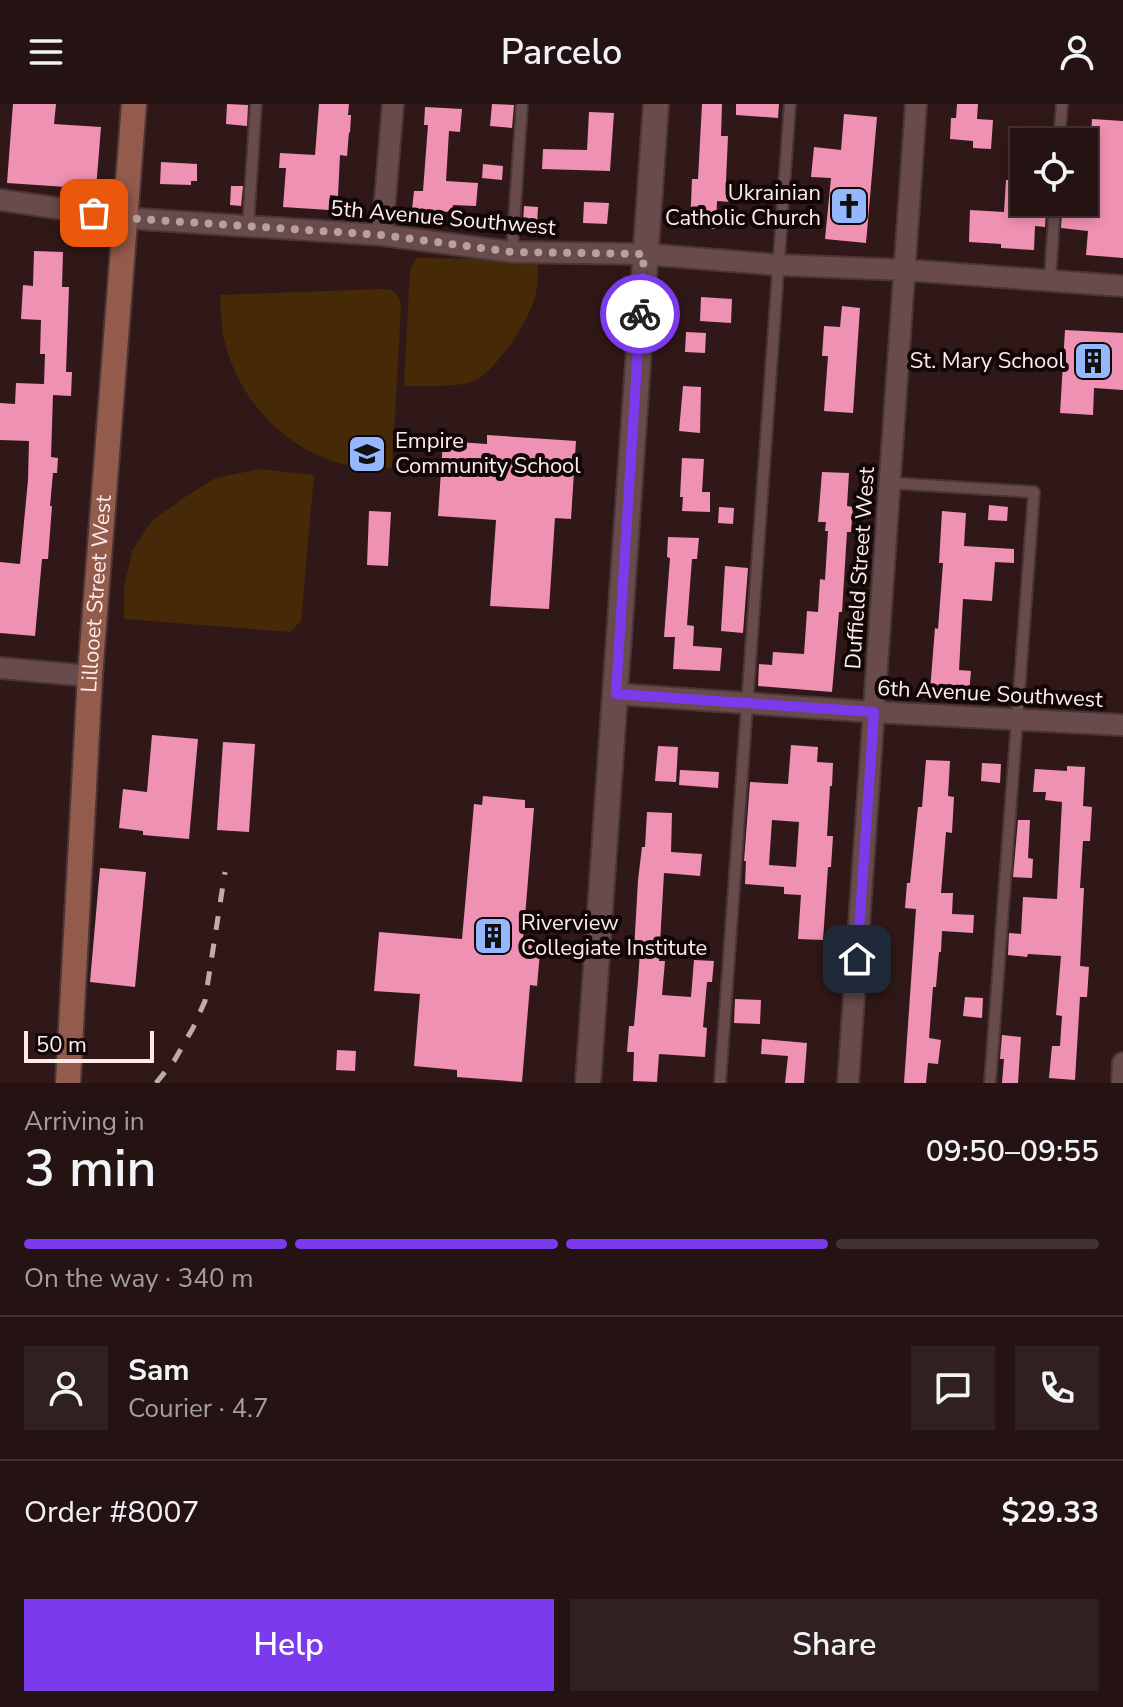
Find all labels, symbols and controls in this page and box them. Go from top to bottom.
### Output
text: Parcelo [501,28,622,77]
icon: menu [24,30,68,74]
icon: person [1055,30,1099,74]
map controls [1010,128,1098,216]
button: locate [1010,128,1098,216]
place label: Ukrainian Catholic Church [665,178,821,233]
pin [60,179,128,247]
church icon: Ukrainian Catholic Church [828,185,870,227]
icon: bag [72,191,116,235]
street label: 5th Avenue Southwest [329,193,557,243]
courier [600,274,680,354]
icon: bike [618,292,662,336]
building icon: St. Mary School [1072,340,1114,382]
place label: St. Mary School [910,346,1065,376]
place label: Empire Community School [395,426,581,481]
school or university icon: Empire Community School [346,433,388,475]
street label: Duffield Street West [838,465,882,670]
street label: Lillooet Street West [74,494,119,693]
street label: 6th Avenue Southwest [876,673,1104,715]
place label: Riverview Collegiate Institute [521,908,707,963]
building icon: Riverview Collegiate Institute [472,915,514,957]
pin [823,925,891,993]
icon: home [835,937,879,981]
scale bar [24,1027,154,1063]
text: 50 m [36,1030,87,1060]
text: Arriving in [24,1104,145,1139]
text: 09:50–09:55 [926,1131,1099,1172]
text: 3 min [24,1133,157,1204]
text: On the way · 340 m [24,1261,253,1296]
button: person [24,1346,108,1430]
button: chat [911,1346,995,1430]
button: phone [1015,1346,1099,1430]
text: Sam [128,1350,190,1391]
text: Courier · 4.7 [128,1391,269,1426]
text: Order #8007 [24,1492,199,1533]
text: $29.33 [1002,1492,1099,1533]
button: Help [24,1599,554,1691]
button: Share [570,1599,1099,1691]

